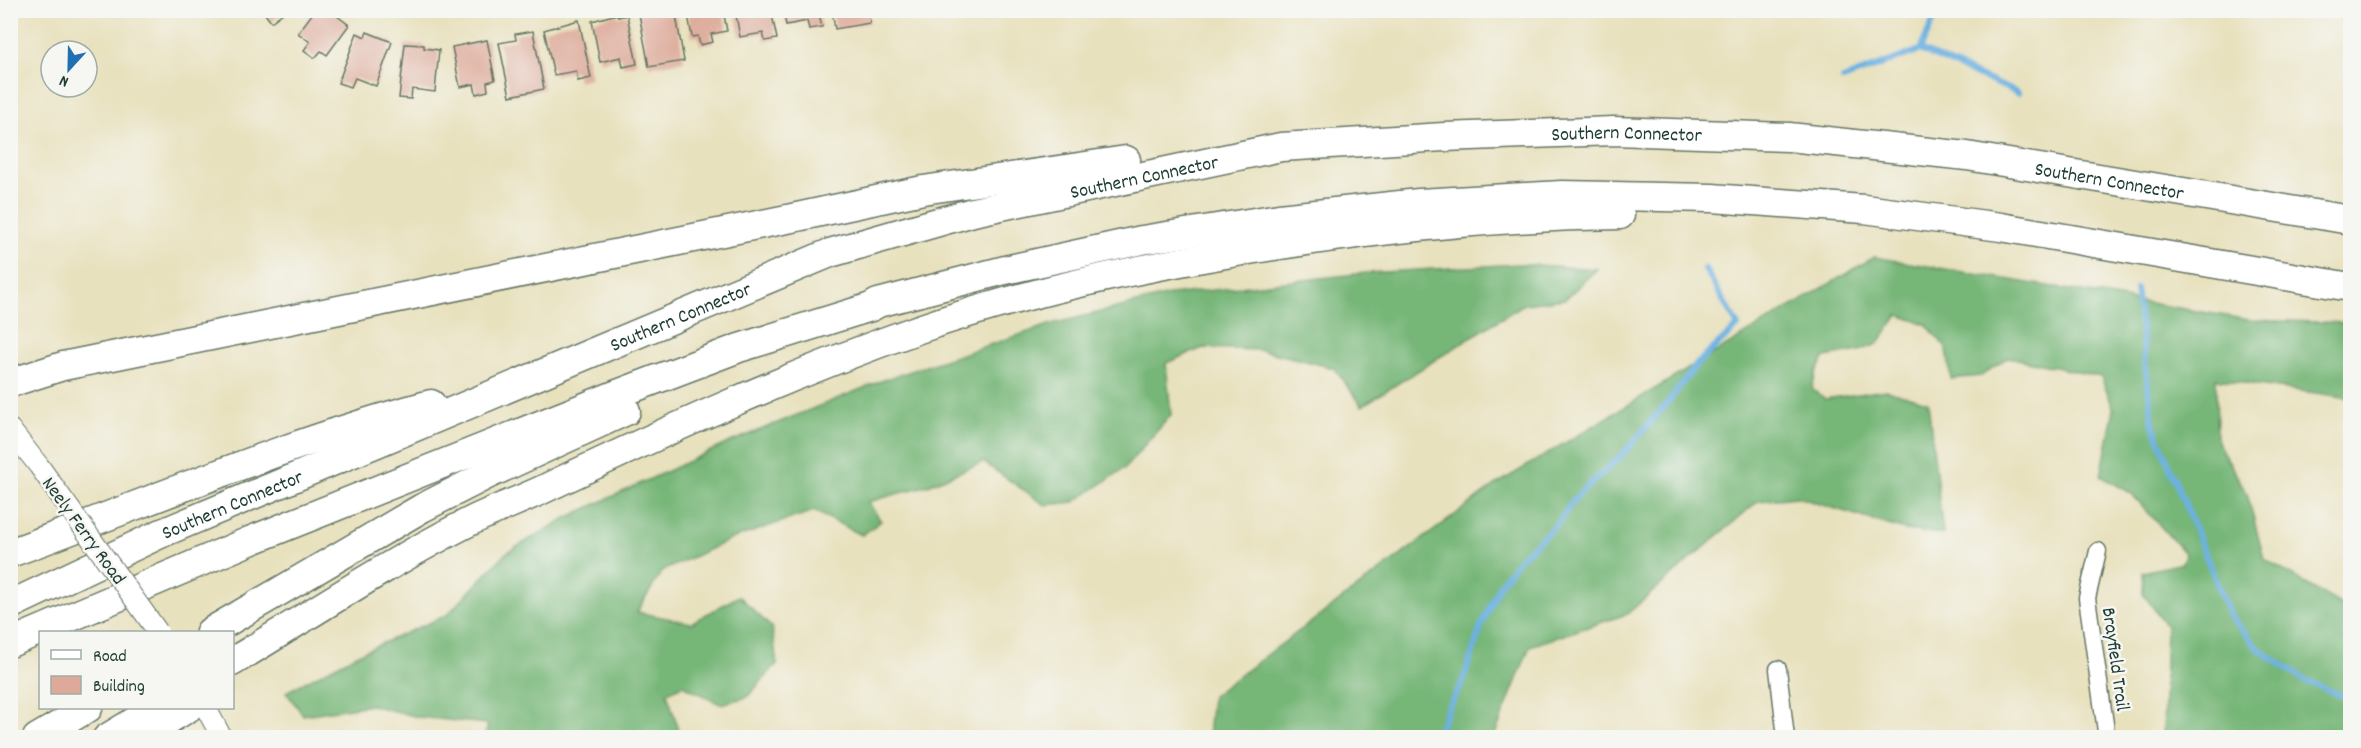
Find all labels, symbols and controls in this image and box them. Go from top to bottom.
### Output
north arrow [39,39,99,99]
text: N [56,68,72,93]
street label: Southern Connector [1551,120,1703,151]
street label: Southern Connector [1068,149,1222,208]
street label: Southern Connector [2032,157,2186,209]
street label: Southern Connector [606,276,757,361]
street label: Southern Connector [158,464,309,549]
street label: Neely Ferry Road [34,472,131,592]
street label: Brayfield Trail [2093,606,2135,713]
legend [39,631,234,709]
text: Road [93,645,127,670]
text: Building [93,675,145,700]

